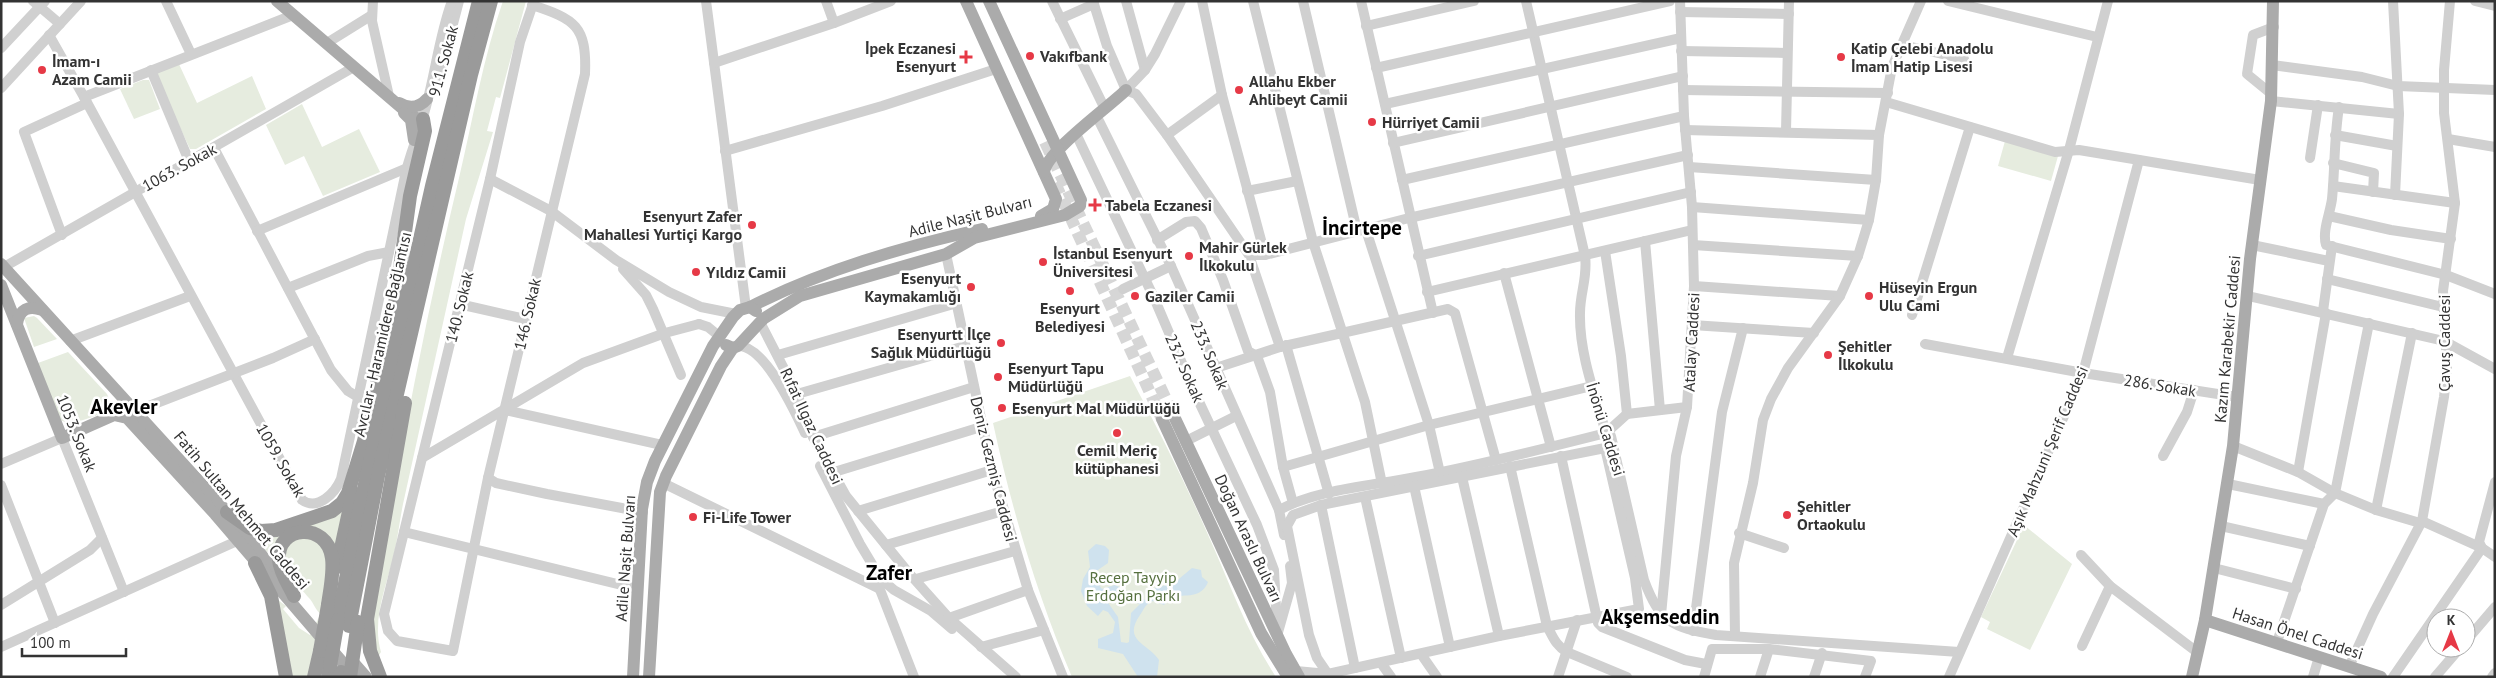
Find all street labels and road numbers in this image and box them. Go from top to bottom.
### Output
street label: 911. Sokak [424,23,462,99]
street label: 1063. Sokak [138,138,220,196]
street label: Adile Naşit Bulvarı [906,191,1034,241]
street label: Avcılar - Haramidere Bağlantısı [349,230,415,438]
street label: Kazım Karabekir Caddesi [2210,254,2244,424]
street label: 140. Sokak [440,269,478,345]
street label: 146. Sokak [509,276,545,352]
street label: Atalay Caddesi [1678,292,1704,392]
street label: Çavuş Caddesi [2434,294,2454,392]
street label: 233. Sokak [1187,318,1234,393]
street label: 232. Sokak [1161,331,1209,406]
street label: Aşık Mahzuni Şerif Caddesi [2002,363,2092,539]
street label: Rıfat Ilgaz Caddesi [776,364,848,488]
street label: 286. Sokak [2122,369,2198,401]
street label: İnönü Caddesi [1582,380,1630,478]
street label: 1053. Sokak [52,391,102,475]
street label: Deniz Gezmiş Caddesi [966,394,1022,544]
street label: 1059. Sokak [252,420,310,501]
street label: Fatih Sultan Mehmet Caddesi [170,427,314,593]
street label: Doğan Araslı Bulvarı [1211,471,1287,605]
street label: Adile Naşit Bulvarı [611,494,639,622]
street label: Hasan Önel Caddesi [2230,602,2366,664]

